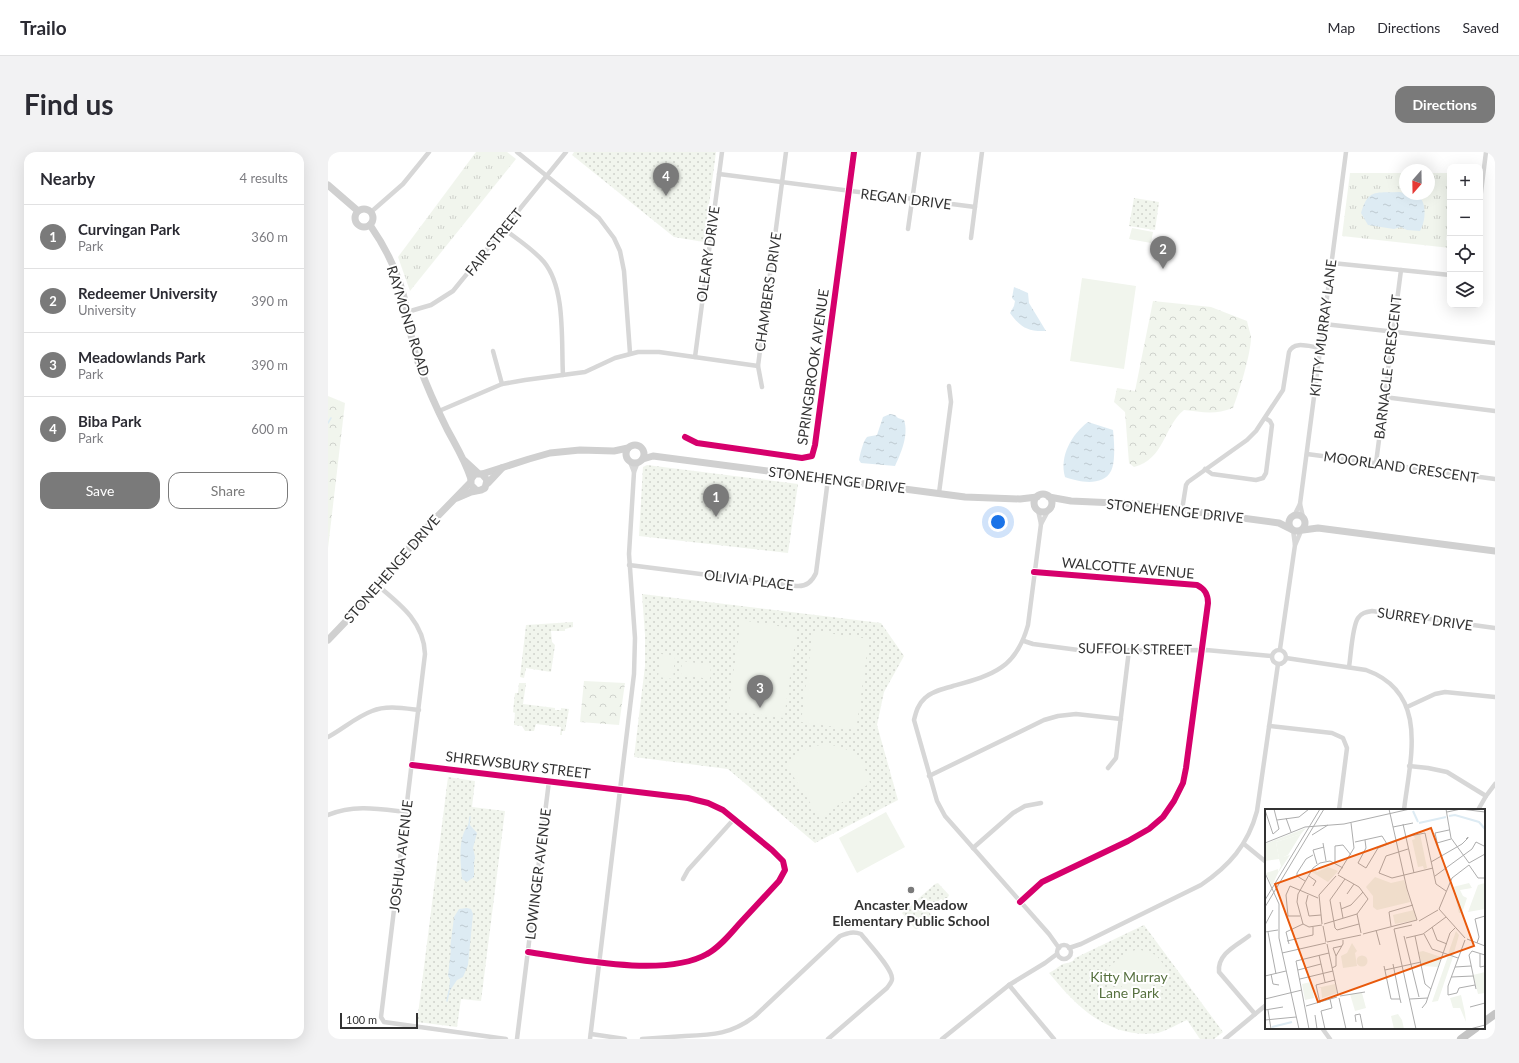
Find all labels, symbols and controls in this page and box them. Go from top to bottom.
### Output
text: Trailo [20,16,67,39]
text: Map [1328,19,1355,36]
text: Directions [1377,19,1440,36]
text: Saved [1462,19,1499,36]
button: Directions [1395,86,1495,123]
text: Find us [24,87,114,121]
pin: 4 [653,163,679,196]
north arrow [1399,164,1435,200]
map controls [1447,164,1483,308]
button: + [1447,164,1483,200]
text: Nearby [40,168,95,189]
text: 4 results [240,170,288,186]
street label: REGAN DRIVE [860,184,952,213]
button: − [1447,200,1483,236]
street label: FAIR STREET [461,204,526,279]
street label: OLEARY DRIVE [692,205,723,303]
text: Curvingan Park [78,220,180,238]
text: 1 [49,229,57,245]
text: 360 m [251,229,288,245]
street label: CHAMBERS DRIVE [751,231,784,353]
pin: 2 [1150,236,1176,269]
button: locate [1447,236,1483,272]
text: Park [78,238,103,254]
street label: KITTY MURRAY LANE [1306,258,1339,397]
street label: RAYMOND ROAD [384,263,433,378]
button: layers [1447,272,1483,308]
text: Redeemer University [78,284,218,302]
street label: SPRINGBROOK AVENUE [793,288,832,446]
text: 2 [49,293,57,309]
text: 390 m [251,293,288,309]
street label: BARNACLE CRESCENT [1370,293,1405,440]
text: University [78,302,136,318]
text: Meadowlands Park [78,348,205,366]
text: 3 [49,357,57,373]
text: 390 m [251,357,288,373]
text: Park [78,366,103,382]
text: Biba Park [78,412,142,430]
text: 4 [49,421,57,437]
text: 600 m [251,421,288,437]
text: Park [78,430,103,446]
street label: MOORLAND CRESCENT [1323,447,1480,486]
street label: STONEHENGE DRIVE [768,463,906,496]
button: Save [40,472,160,509]
button: Share [168,472,288,509]
pin: 1 [703,484,729,517]
street label: STONEHENGE DRIVE [1106,495,1244,526]
street label: STONEHENGE DRIVE [340,511,443,626]
your location [988,512,1008,532]
street label: WALCOTTE AVENUE [1061,553,1195,582]
street label: OLIVIA PLACE [703,566,795,593]
street label: SURREY DRIVE [1376,603,1474,634]
street label: SUFFOLK STREET [1078,639,1193,658]
pin: 3 [747,675,773,708]
street label: SHREWSBURY STREET [445,747,592,782]
street label: JOSHUA AVENUE [385,799,416,913]
street label: LOWINGER AVENUE [521,807,554,941]
inset map [1265,809,1485,1029]
marker: Ancaster Meadow Elementary Public School [906,885,916,895]
place label: Ancaster Meadow Elementary Public School [832,896,990,929]
park label: Kitty Murray Lane Park [1090,968,1168,1001]
scale bar [340,1011,418,1030]
text: 100 m [346,1013,377,1026]

